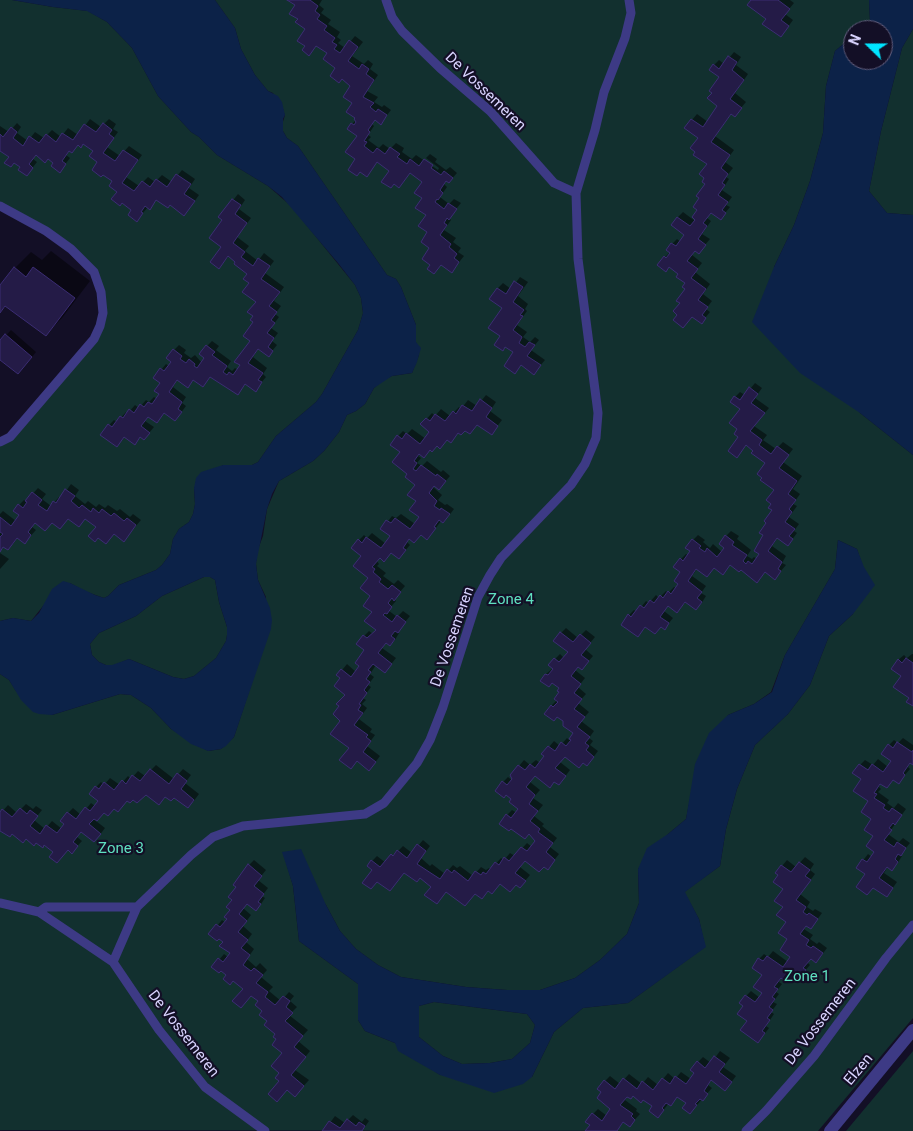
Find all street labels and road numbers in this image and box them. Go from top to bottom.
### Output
street label: De Vossemeren [441,49,529,135]
street label: De Vossemeren [427,584,479,690]
street label: De Vossemeren [782,975,860,1069]
street label: De Vossemeren [144,987,222,1081]
street label: Elzen [841,1051,877,1089]

